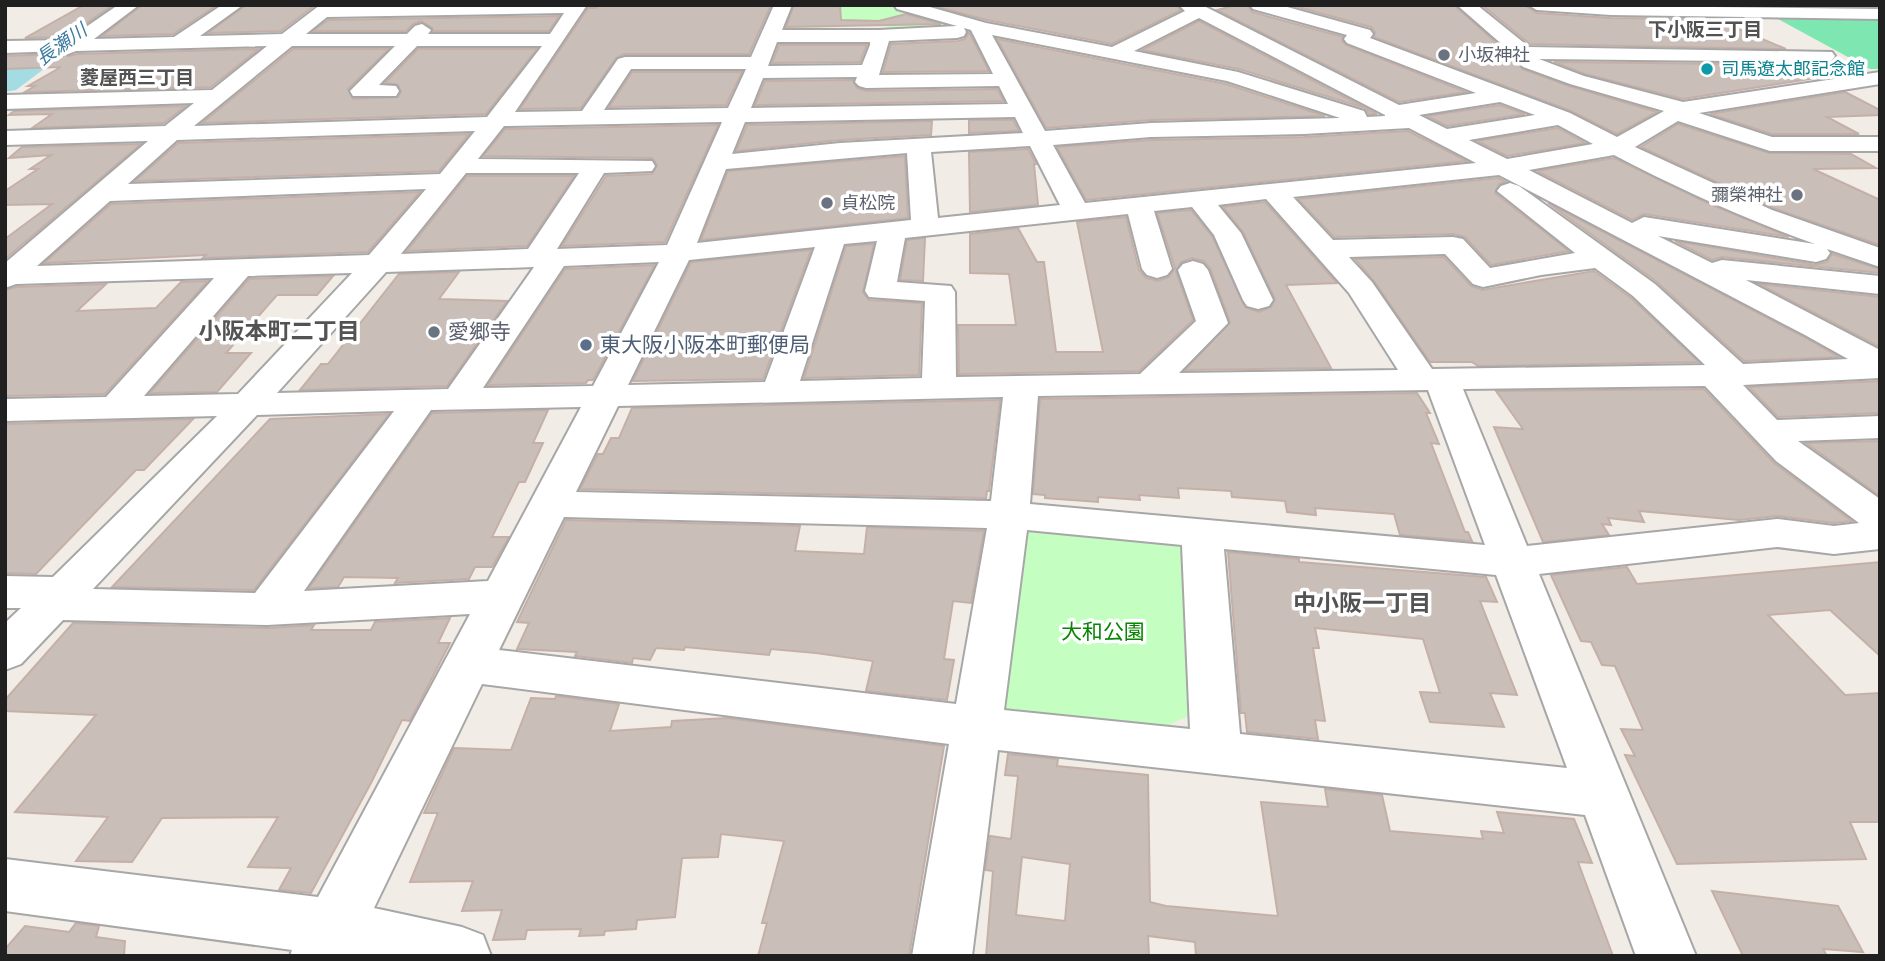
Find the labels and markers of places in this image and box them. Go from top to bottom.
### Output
place label: 小坂神社 [1458,44,1530,65]
marker: 小坂神社 [1436,47,1452,63]
place label: 司馬遼太郎記念館 [1721,58,1865,79]
marker: 司馬遼太郎記念館 [1699,61,1715,77]
place label: 彌榮神社 [1711,184,1783,205]
marker: 彌榮神社 [1789,187,1805,203]
place label: 貞松院 [841,192,895,213]
marker: 貞松院 [819,195,835,211]
place label: 愛郷寺 [448,319,511,343]
marker: 愛郷寺 [426,324,442,340]
place label: 東大阪小阪本町郵便局 [600,332,810,356]
marker: 東大阪小阪本町郵便局 [578,337,594,353]

